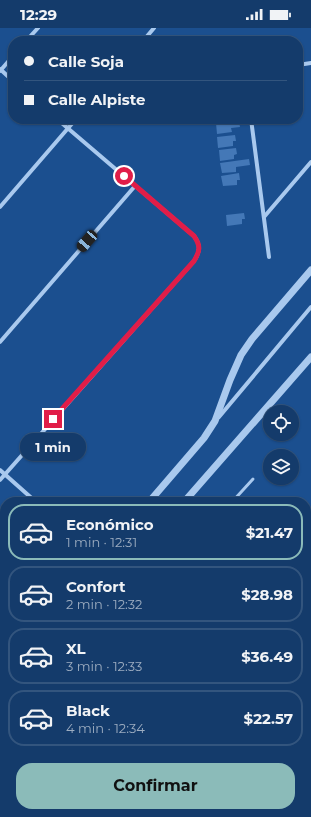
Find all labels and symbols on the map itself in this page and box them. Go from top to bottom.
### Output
route start [115,167,133,185]
car [75,228,99,254]
route end [44,410,62,428]
callout: 1 min [20,433,86,461]

